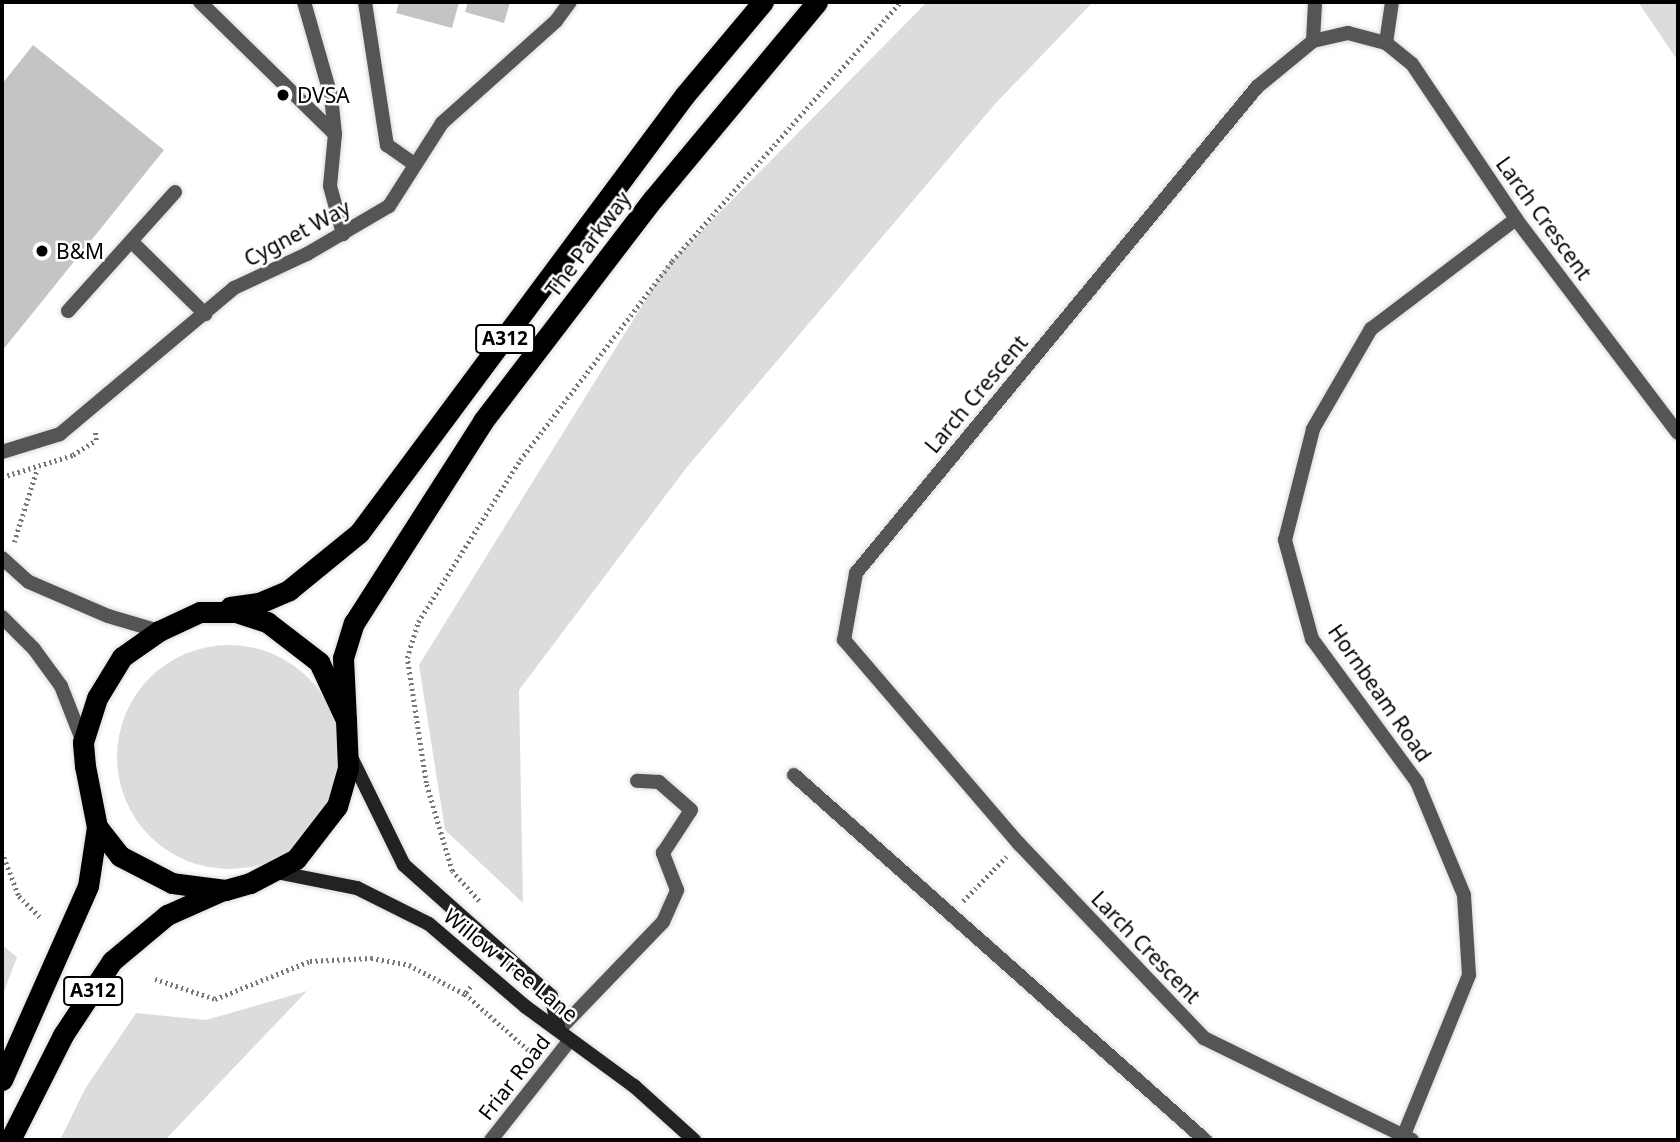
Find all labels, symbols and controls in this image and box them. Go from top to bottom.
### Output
place label: DVSA [297,82,350,108]
marker: DVSA [275,87,291,103]
street label: Larch Crescent [1491,152,1597,284]
street label: The Parkway [540,186,636,302]
street label: Cygnet Way [240,195,354,271]
place label: B&M [56,238,104,264]
marker: B&M [34,243,50,259]
road number: A312 [474,324,536,354]
street label: Larch Crescent [920,330,1032,458]
street label: Hornbeam Road [1323,619,1437,767]
street label: Larch Crescent [1086,886,1206,1008]
street label: Willow Tree Lane [439,903,583,1027]
road number: A312 [62,976,124,1007]
street label: Friar Road [473,1029,555,1125]

